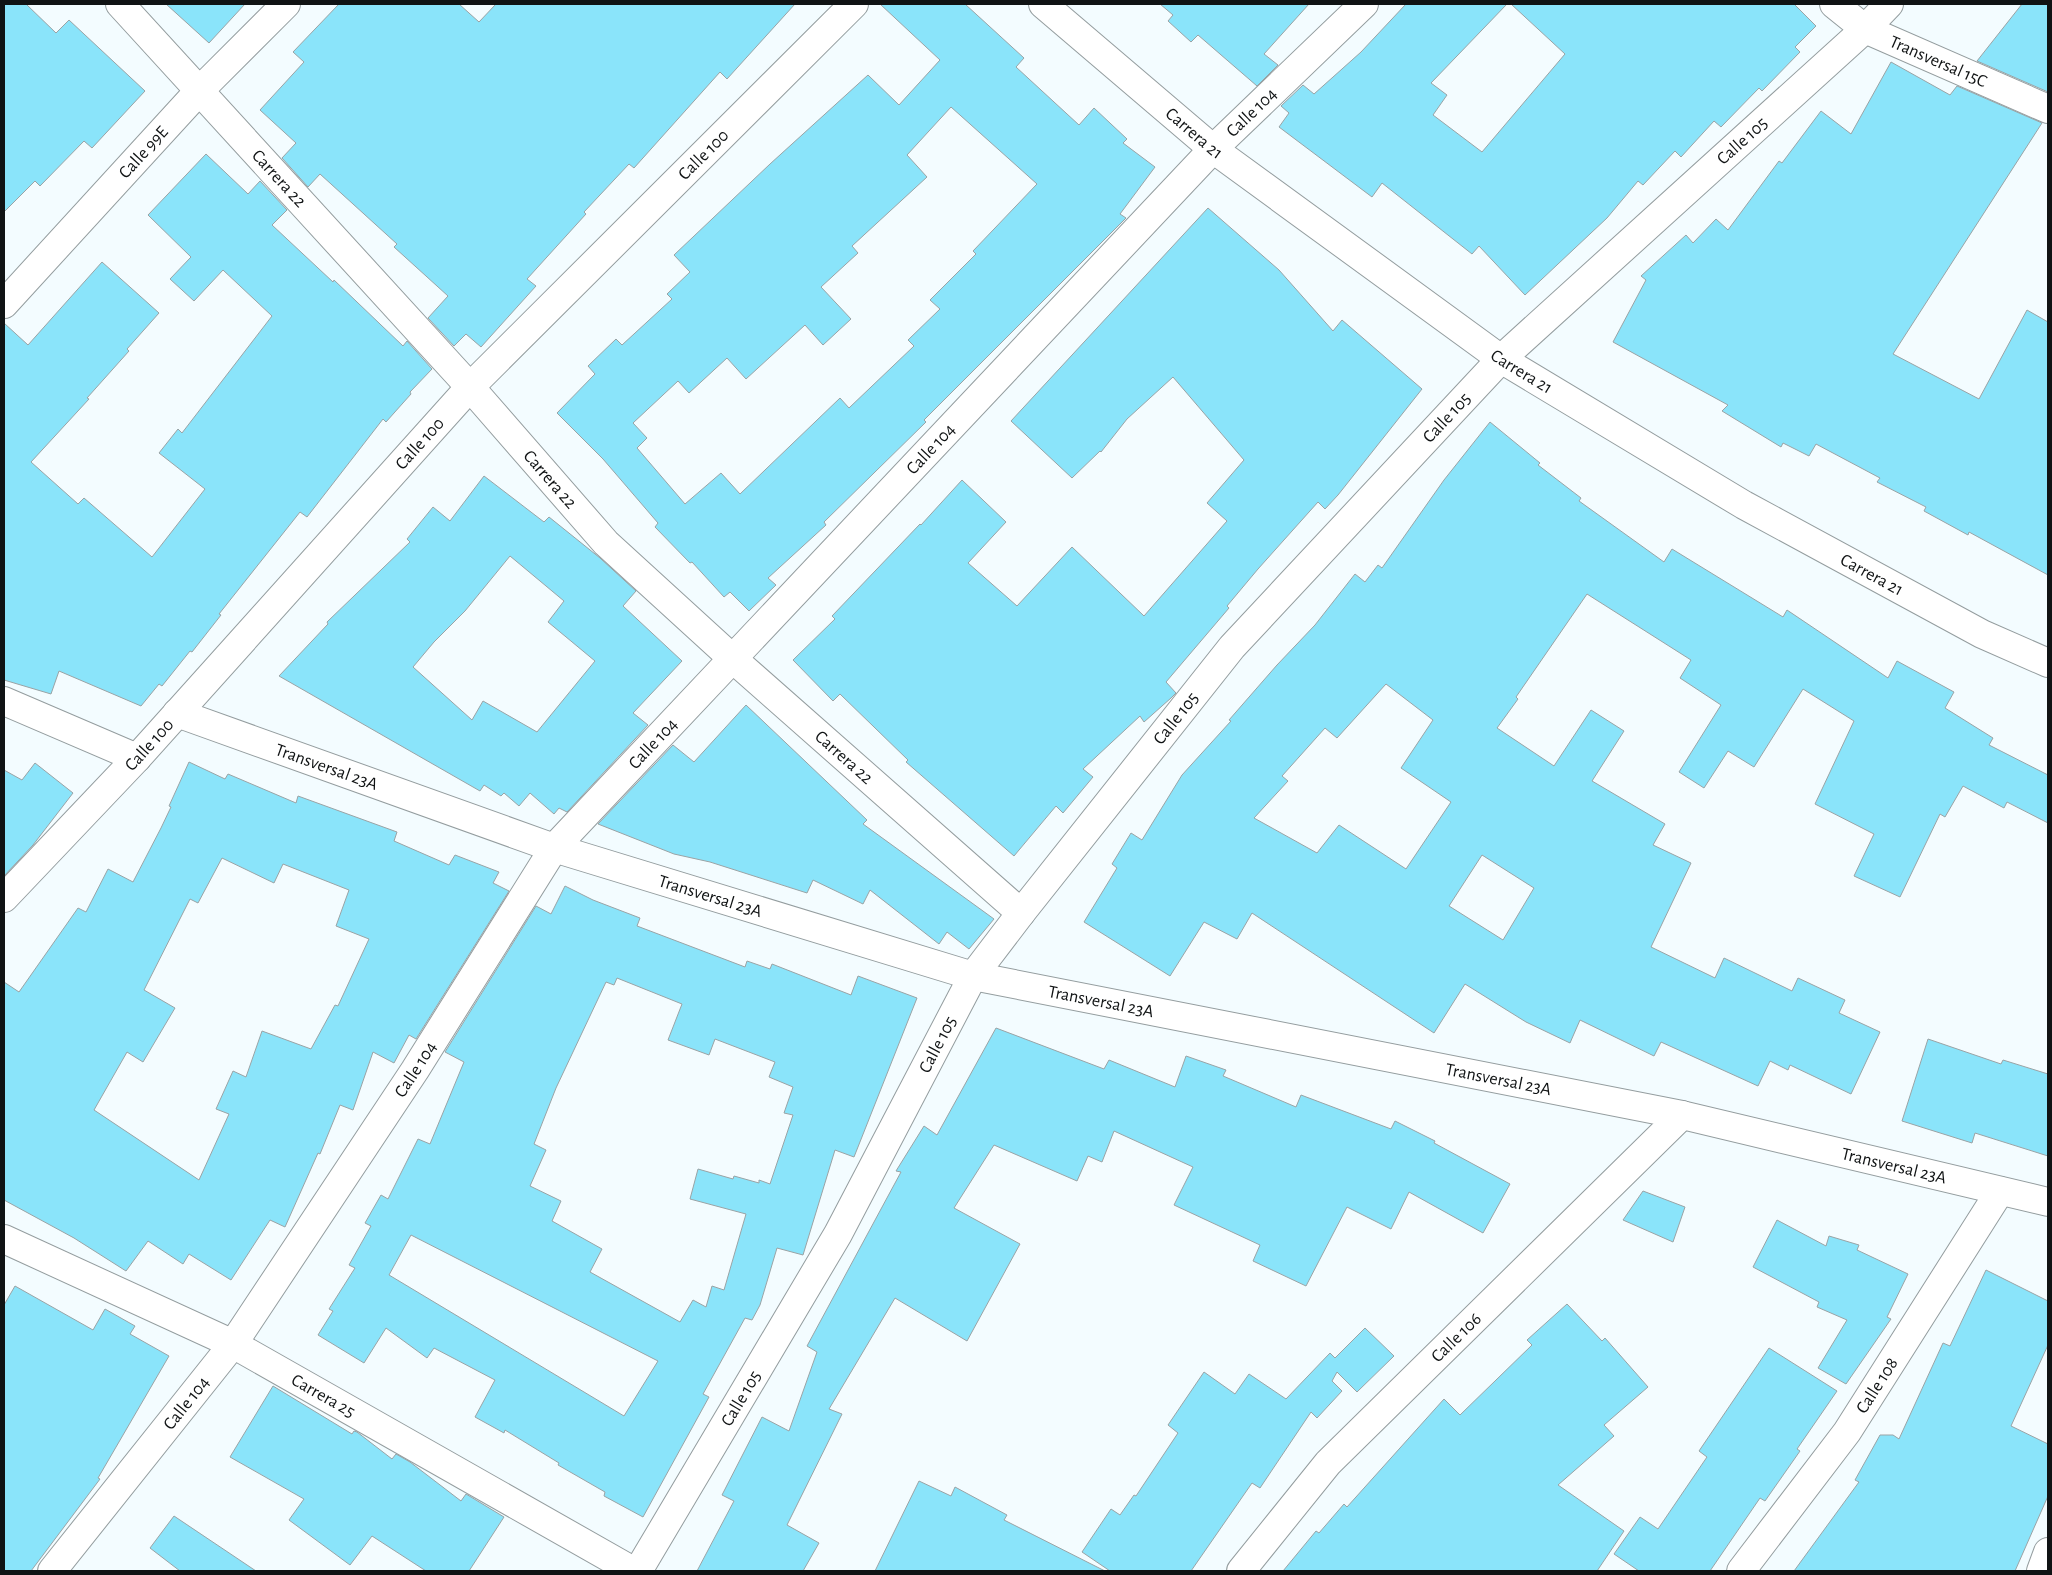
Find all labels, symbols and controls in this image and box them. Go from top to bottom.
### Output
street label: Transversal 15C [1887,33,1990,91]
street label: Calle 104 [1223,85,1281,141]
street label: Carrera 21 [1162,105,1226,163]
street label: Calle 105 [1714,114,1771,169]
street label: Calle 99E [116,123,172,182]
street label: Calle 100 [675,126,733,184]
street label: Carrera 22 [248,147,309,211]
street label: Carrera 21 [1487,346,1555,398]
street label: Calle 105 [1420,390,1475,447]
street label: Calle 100 [392,414,448,473]
street label: Calle 104 [903,420,959,478]
street label: Carrera 22 [519,447,580,512]
street label: Carrera 21 [1837,551,1906,600]
street label: Calle 105 [1150,689,1202,748]
street label: Calle 104 [625,715,682,773]
street label: Calle 100 [122,716,177,775]
street label: Carrera 22 [811,728,876,788]
street label: Transversal 23A [273,741,381,794]
street label: Transversal 23A [656,872,765,921]
street label: Transversal 23A [1046,983,1156,1021]
street label: Calle 105 [916,1013,960,1076]
street label: Calle 104 [392,1038,441,1101]
street label: Transversal 23A [1444,1061,1553,1099]
street label: Transversal 23A [1839,1145,1949,1188]
street label: Calle 106 [1428,1310,1485,1366]
street label: Calle 108 [1853,1355,1902,1417]
street label: Calle 105 [718,1368,765,1430]
street label: Carrera 25 [288,1371,358,1421]
street label: Calle 104 [160,1373,213,1433]

